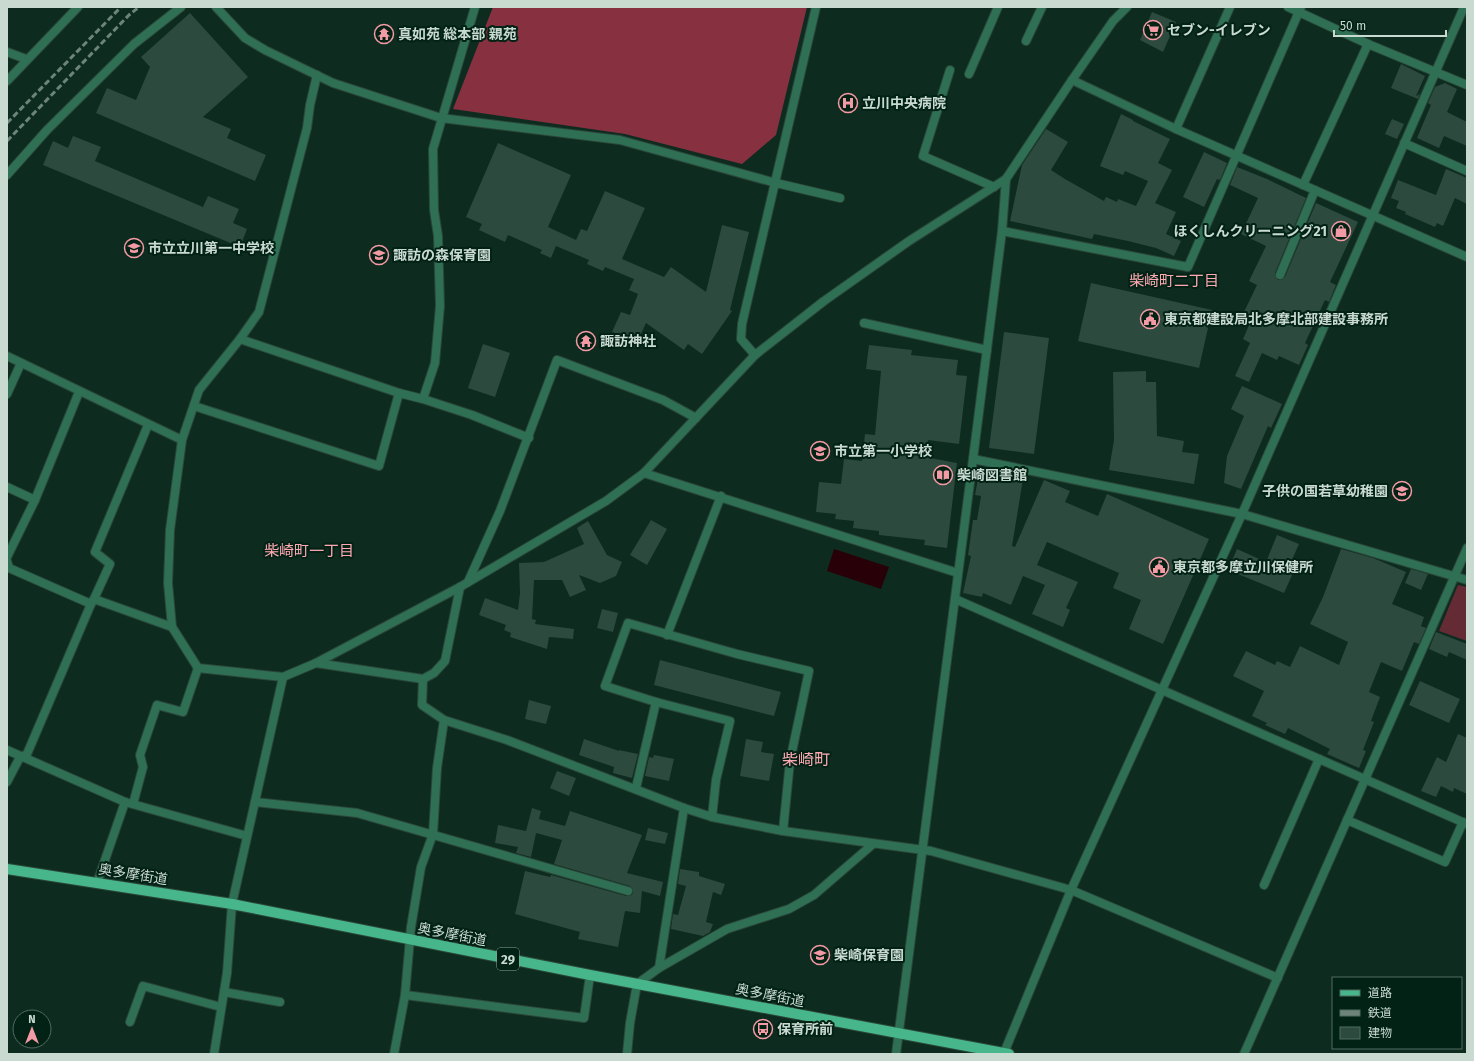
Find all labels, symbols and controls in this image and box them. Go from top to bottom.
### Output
scale bar [1334,12,1446,38]
supermarket icon: セブン-イレブン [1142,19,1164,41]
text: 50 m [1340,19,1366,33]
place label: セブン-イレブン [1167,22,1271,39]
temple icon: 真如苑 総本部 親苑 [373,23,395,45]
place label: 真如苑 総本部 親苑 [398,26,517,43]
hospital icon: 立川中央病院 [837,92,859,114]
place label: 立川中央病院 [862,95,946,112]
shop icon: ほくしんクリーニング21 [1330,220,1352,242]
place label: ほくしんクリーニング21 [1174,223,1327,240]
school or university icon: 市立立川第一中学校 [123,237,145,259]
place label: 市立立川第一中学校 [148,240,274,257]
school or university icon: 諏訪の森保育園 [368,244,390,266]
place label: 諏訪の森保育園 [393,247,491,264]
district label: 柴崎町二丁目 [1129,272,1219,290]
public building icon: 東京都建設局北多摩北部建設事務所 [1139,308,1161,330]
place label: 東京都建設局北多摩北部建設事務所 [1164,311,1388,328]
temple icon: 諏訪神社 [575,330,597,352]
place label: 諏訪神社 [600,333,656,350]
school or university icon: 市立第一小学校 [809,440,831,462]
place label: 市立第一小学校 [834,443,932,460]
library icon: 柴崎図書館 [932,464,954,486]
place label: 柴崎図書館 [957,467,1027,484]
school or university icon: 子供の国若草幼稚園 [1391,480,1413,502]
place label: 子供の国若草幼稚園 [1262,483,1388,500]
district label: 柴崎町一丁目 [264,542,354,560]
public building icon: 東京都多摩立川保健所 [1148,556,1170,578]
place label: 東京都多摩立川保健所 [1173,559,1313,576]
district label: 柴崎町 [782,750,830,769]
street label: 奥多摩街道 [97,861,169,888]
street label: 奥多摩街道 [416,919,488,950]
school or university icon: 柴崎保育園 [809,944,831,966]
place label: 柴崎保育園 [834,947,904,964]
road number: 29 [497,948,519,970]
legend [1332,977,1462,1049]
street label: 奥多摩街道 [734,980,806,1011]
text: 道路 [1368,986,1392,1000]
text: 鉄道 [1368,1006,1392,1020]
north arrow [12,1009,52,1049]
text: N [28,1013,36,1026]
bus stop icon: 保育所前 [752,1018,774,1040]
place label: 保育所前 [777,1021,833,1038]
text: 建物 [1368,1026,1392,1040]

